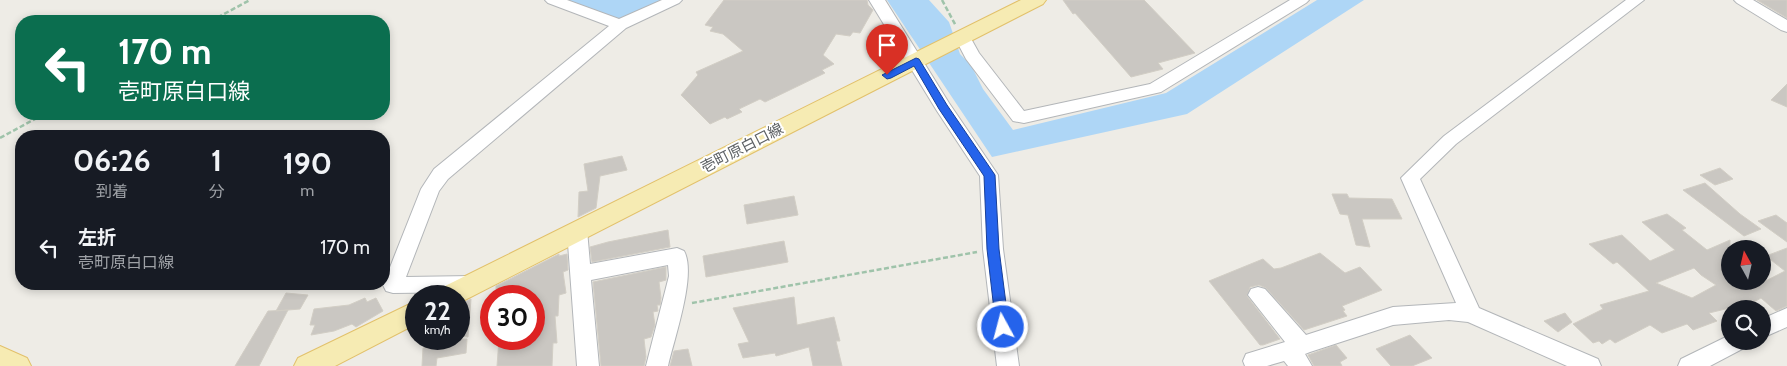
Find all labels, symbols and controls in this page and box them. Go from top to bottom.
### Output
pin [866,24,908,75]
text: 170 m [118,30,211,73]
icon: arrive [873,31,901,59]
icon: left [35,35,100,100]
text: 壱町原白口線 [118,78,250,105]
street label: 壱町原白口線 [698,120,786,176]
text: 06:26 [73,142,151,179]
text: 1 [211,142,222,179]
text: 190 [283,145,332,182]
text: m [300,181,314,200]
text: 到着 [96,182,128,201]
text: 分 [209,182,225,201]
text: 左折 [78,226,116,249]
icon: left [35,234,63,262]
text: 170 m [320,236,370,259]
north arrow [1721,240,1771,290]
map controls [1721,240,1771,350]
text: 壱町原白口線 [78,253,174,272]
speed limit sign: 30 [480,285,545,350]
text: 22 [424,296,451,326]
position arrow [976,300,1028,352]
button: search [1721,300,1771,350]
text: km/h [424,322,451,337]

